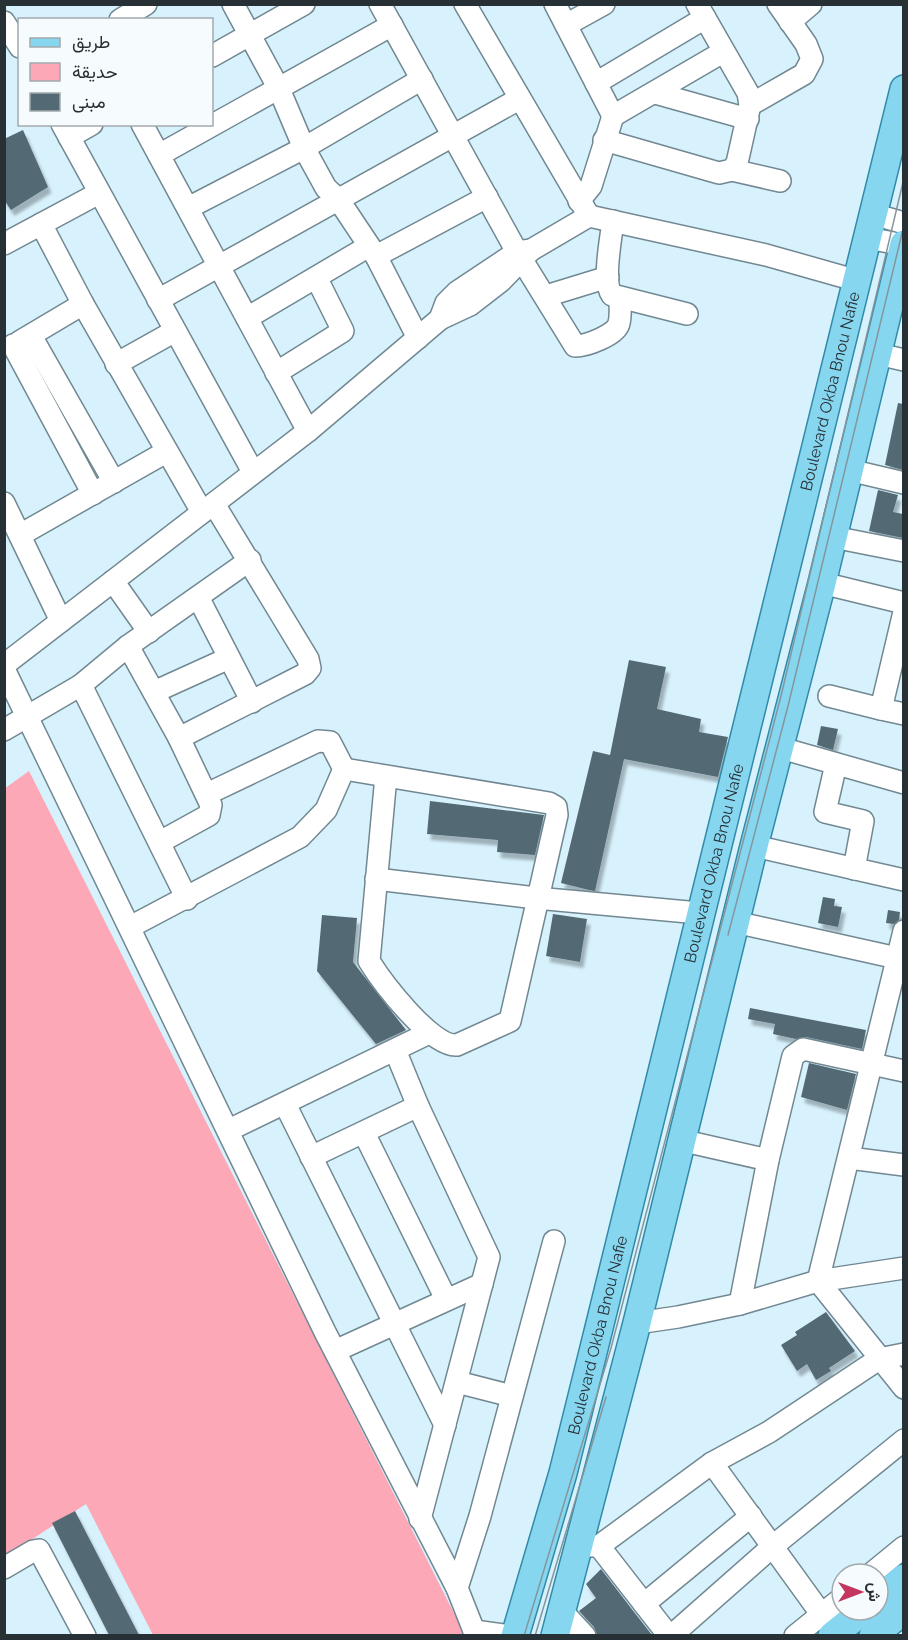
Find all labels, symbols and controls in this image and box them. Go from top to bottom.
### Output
legend [18,18,213,126]
text: طريق [72,31,110,53]
text: حديقة [72,61,118,82]
text: مبنى [72,91,106,113]
street label: Boulevard Okba Bnou Nafie [796,290,863,493]
street label: Boulevard Okba Bnou Nafie [680,762,747,965]
street label: Boulevard Okba Bnou Nafie [563,1234,631,1437]
north arrow [830,1562,890,1622]
text: ش [865,1582,884,1602]

